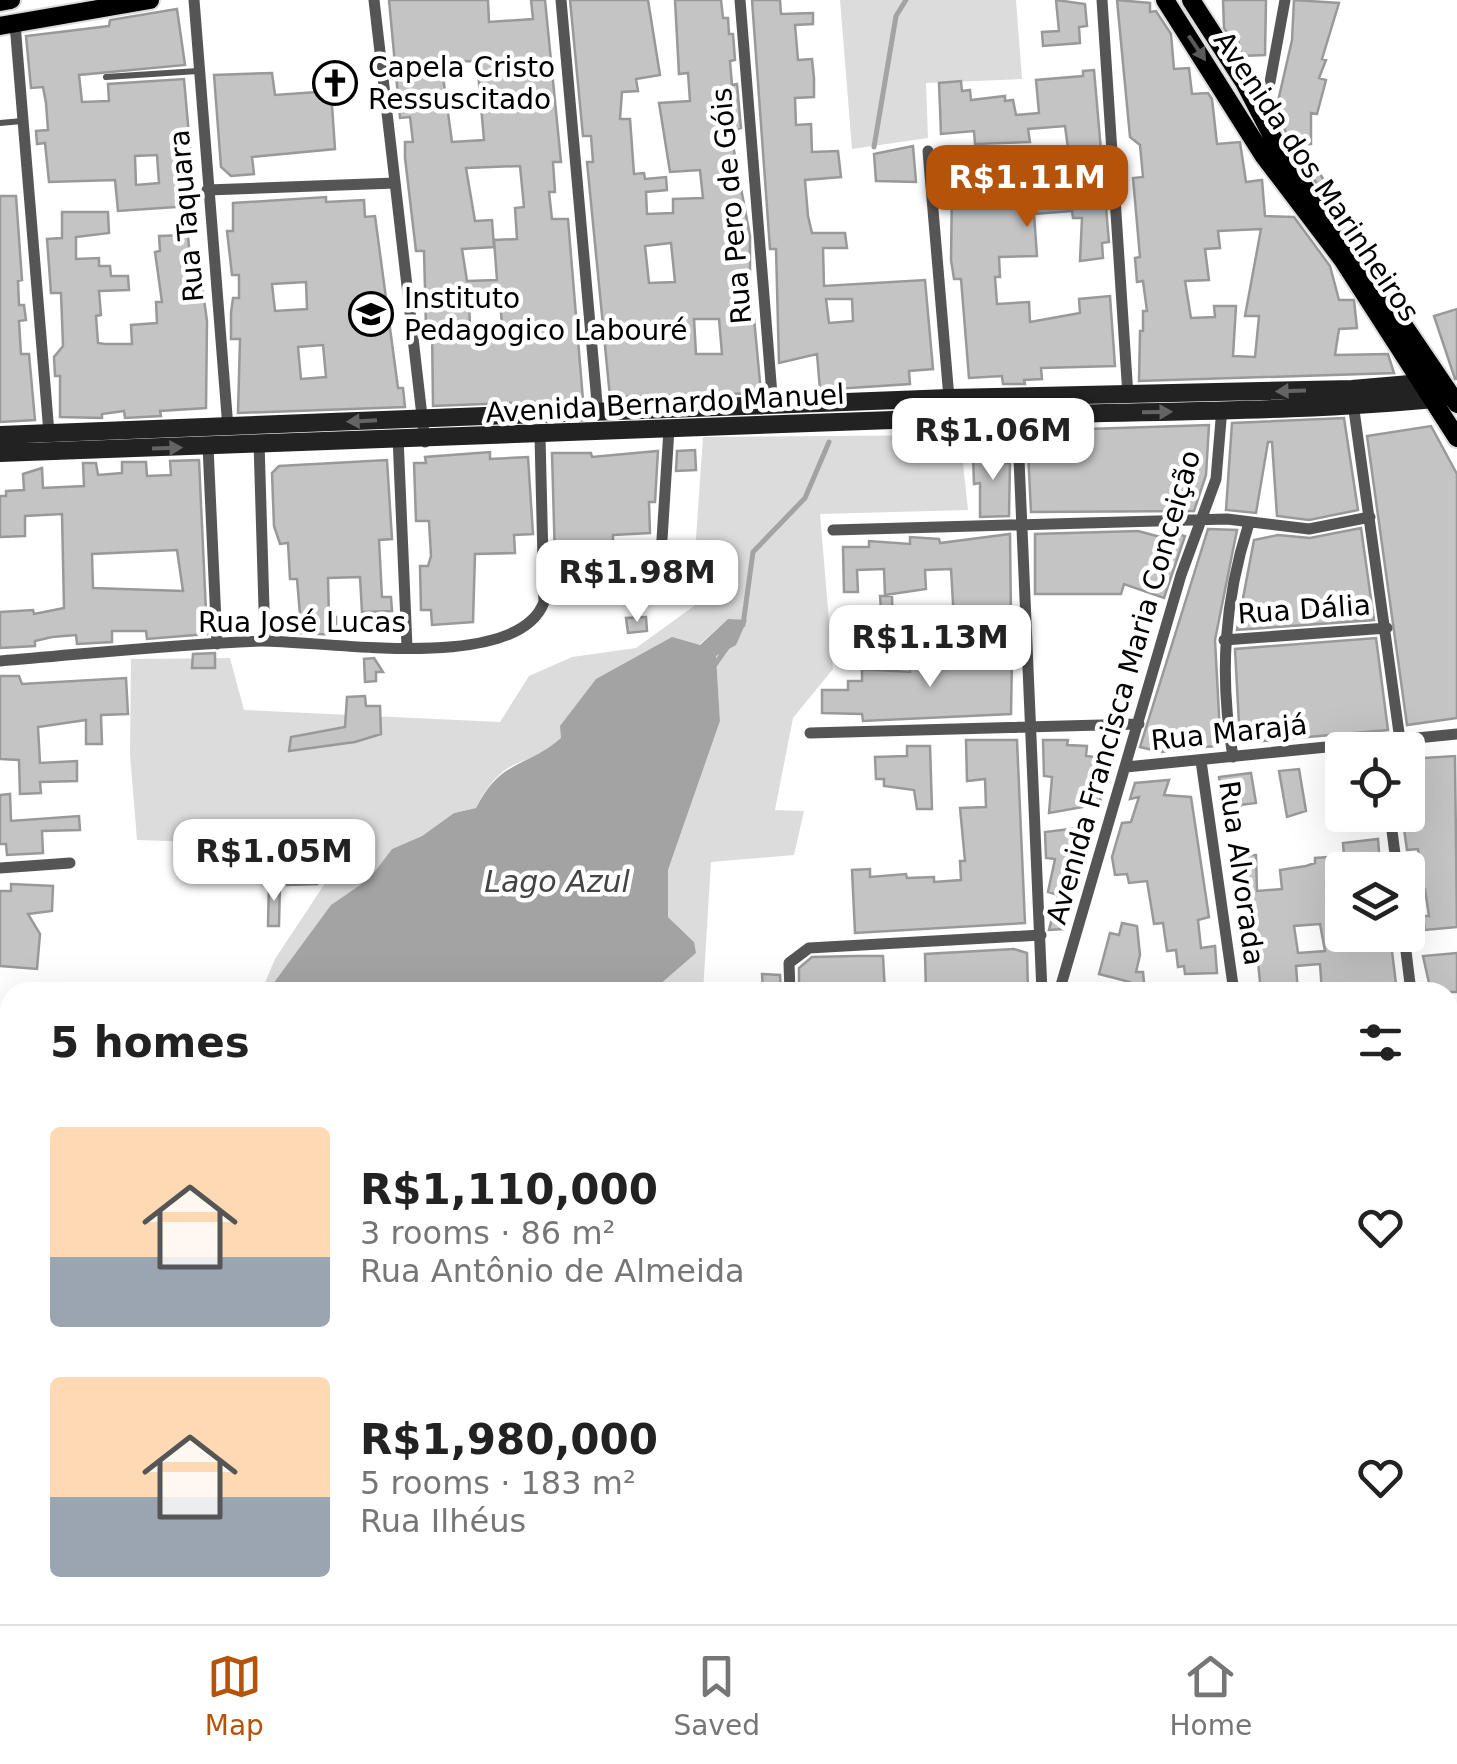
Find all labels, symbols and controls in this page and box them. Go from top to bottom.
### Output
street label: Avenida dos Marinheiros [1207,25,1426,328]
one-way arrow [1187,34,1206,61]
place label: Capela Cristo Ressuscitado [368,51,555,116]
church icon: Capela Cristo Ressuscitado [312,60,358,106]
street label: Rua Pero de Góis [705,86,758,326]
street label: Rua Taquara [163,128,210,304]
pin: R$1.11M [935,145,1119,230]
text: R$1.11M [948,158,1106,196]
place label: Instituto Pedagogico Labouré [404,282,687,347]
school or university icon: Instituto Pedagogico Labouré [348,291,394,337]
street label: Avenida Bernardo Manuel [485,378,845,429]
one-way arrow [1275,384,1307,400]
pin: R$1.06M [901,398,1085,483]
one-way arrow [1141,404,1173,420]
text: R$1.06M [914,411,1072,449]
one-way arrow [345,413,377,429]
one-way arrow [152,439,184,455]
street label: Avenida Francisca Maria Conceição [1040,446,1207,928]
pin: R$1.98M [545,540,729,625]
text: R$1.98M [558,553,716,591]
street label: Rua Dália [1236,588,1372,631]
pin: R$1.13M [838,605,1022,690]
street label: Rua José Lucas [198,606,406,639]
text: R$1.13M [851,618,1009,656]
street label: Rua Marajá [1149,708,1309,757]
map controls [1325,732,1425,952]
button: locate [1325,732,1425,832]
street label: Rua Alvorada [1212,779,1271,968]
pin: R$1.05M [182,819,366,904]
text: R$1.05M [195,832,353,870]
button: layers [1325,852,1425,952]
water label: Lago Azul [484,864,630,899]
icon: filters [1353,1015,1408,1070]
text: 5 homes [50,1018,250,1067]
text: R$1,110,000 [360,1165,658,1214]
icon: home [130,1167,250,1287]
icon: heart [1353,1200,1408,1255]
text: 3 rooms · 86 m² [360,1214,615,1252]
text: Rua Antônio de Almeida [360,1252,745,1290]
text: R$1,980,000 [360,1415,658,1464]
icon: home [130,1417,250,1537]
icon: heart [1353,1450,1408,1505]
text: 5 rooms · 183 m² [360,1464,636,1502]
text: Rua Ilhéus [360,1502,526,1540]
tab: Map [205,1649,264,1742]
tab: Saved [673,1649,760,1742]
tab: Home [1170,1649,1252,1742]

